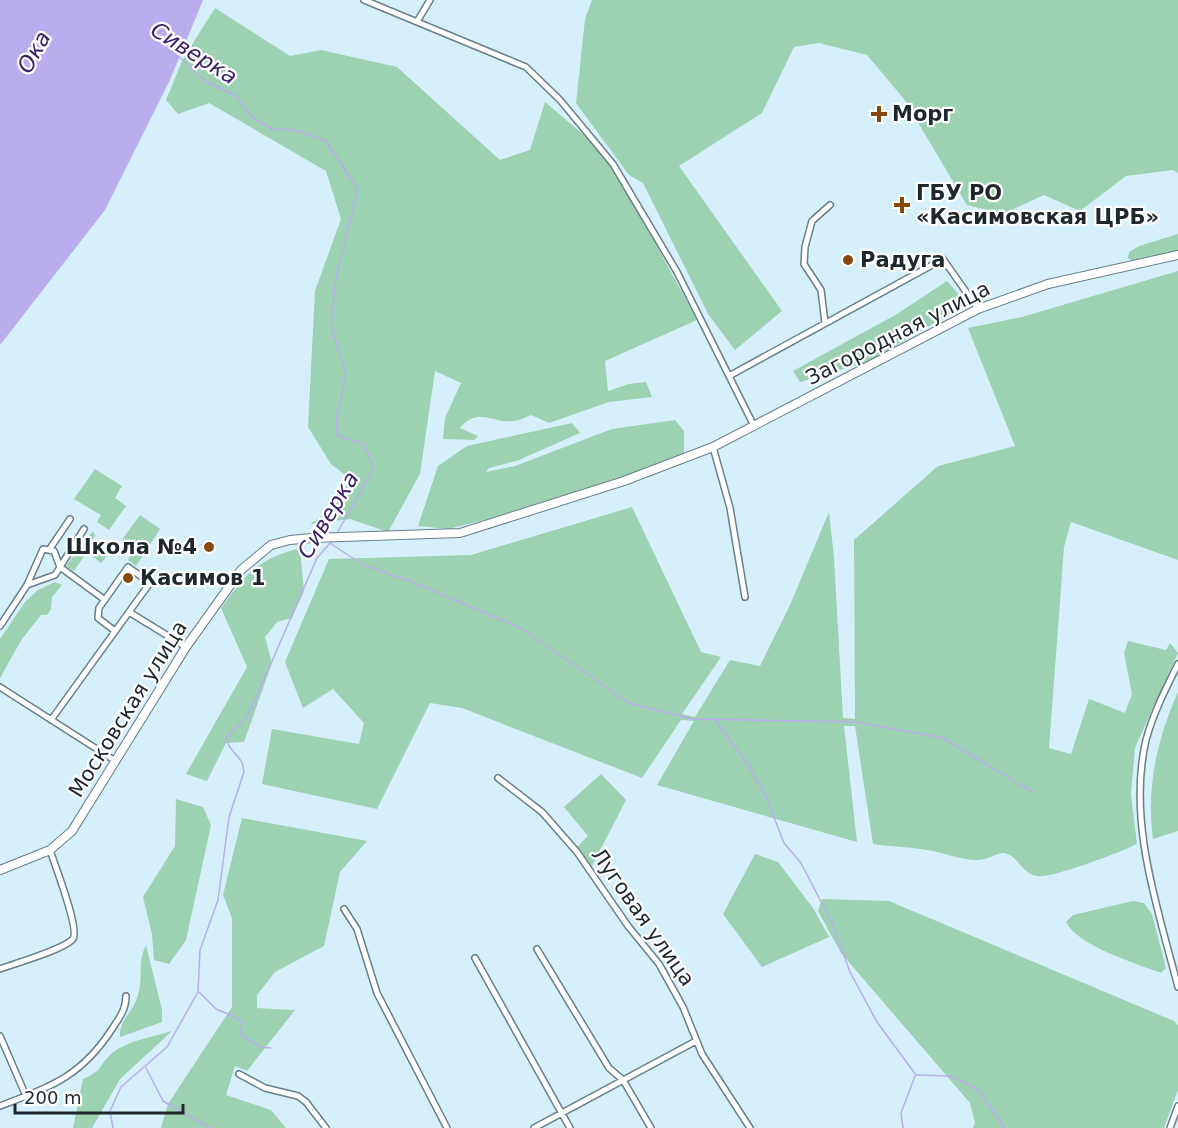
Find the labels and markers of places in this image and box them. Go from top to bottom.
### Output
place label: Морг [892,102,953,126]
marker: Морг [870,105,888,123]
place label: ГБУ РО «Касимовская ЦРБ» [916,181,1159,229]
marker: ГБУ РО «Касимовская ЦРБ» [893,196,911,214]
place label: Радуга [860,248,945,272]
marker: Радуга [841,253,855,267]
place label: Школа №4 [66,535,197,559]
marker: Школа №4 [202,540,216,554]
place label: Касимов 1 [140,566,265,590]
marker: Касимов 1 [121,571,135,585]

